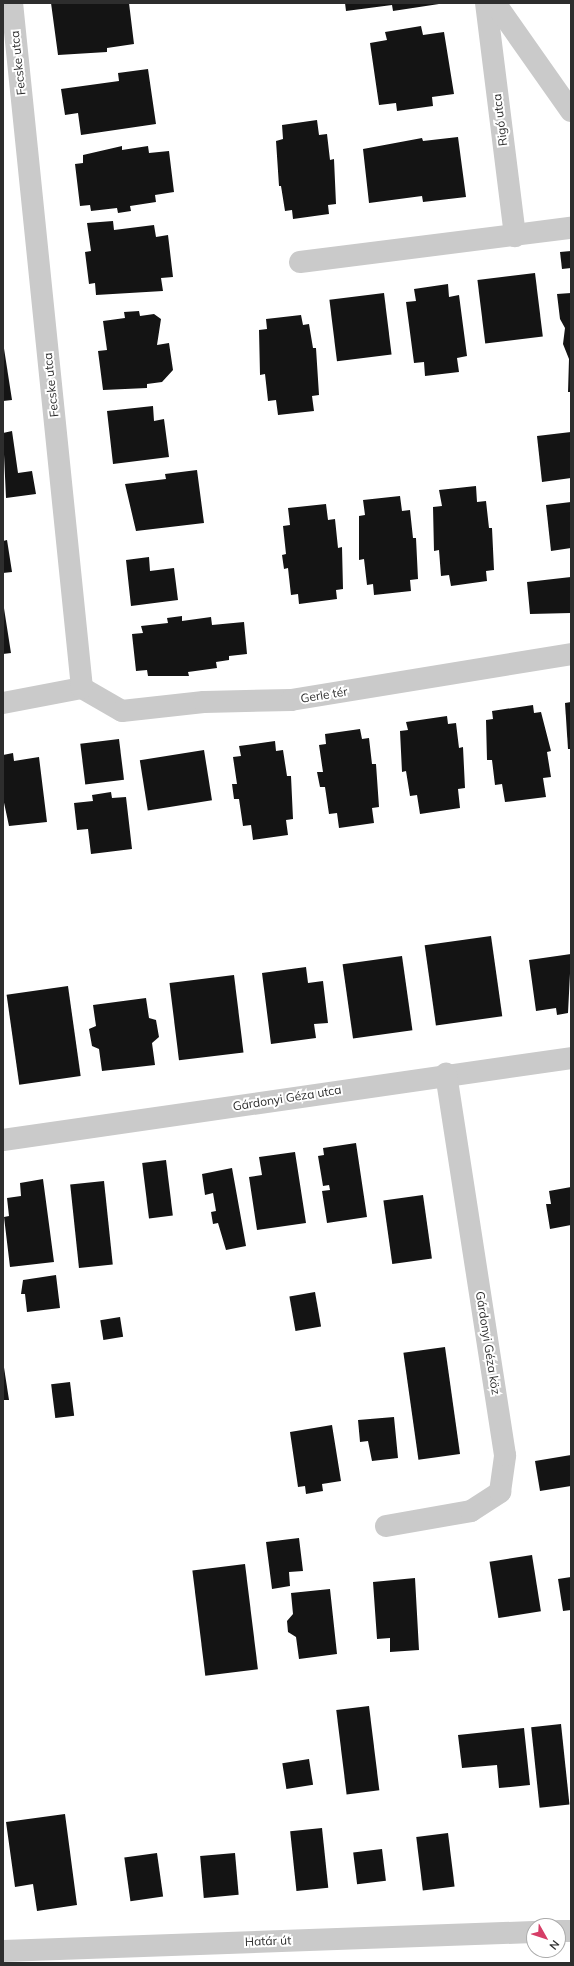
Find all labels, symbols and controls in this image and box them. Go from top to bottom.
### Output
street label: Fecske utca [7,30,29,96]
street label: Rigó utca [490,93,510,147]
street label: Fecske utca [40,352,62,418]
street label: Gerle tér [300,684,348,706]
street label: Gárdonyi Géza utca [232,1082,342,1114]
street label: Gárdonyi Géza köz [473,1290,503,1396]
north arrow [526,1918,566,1958]
street label: Határ út [245,1933,291,1949]
text: N [546,1937,563,1953]

